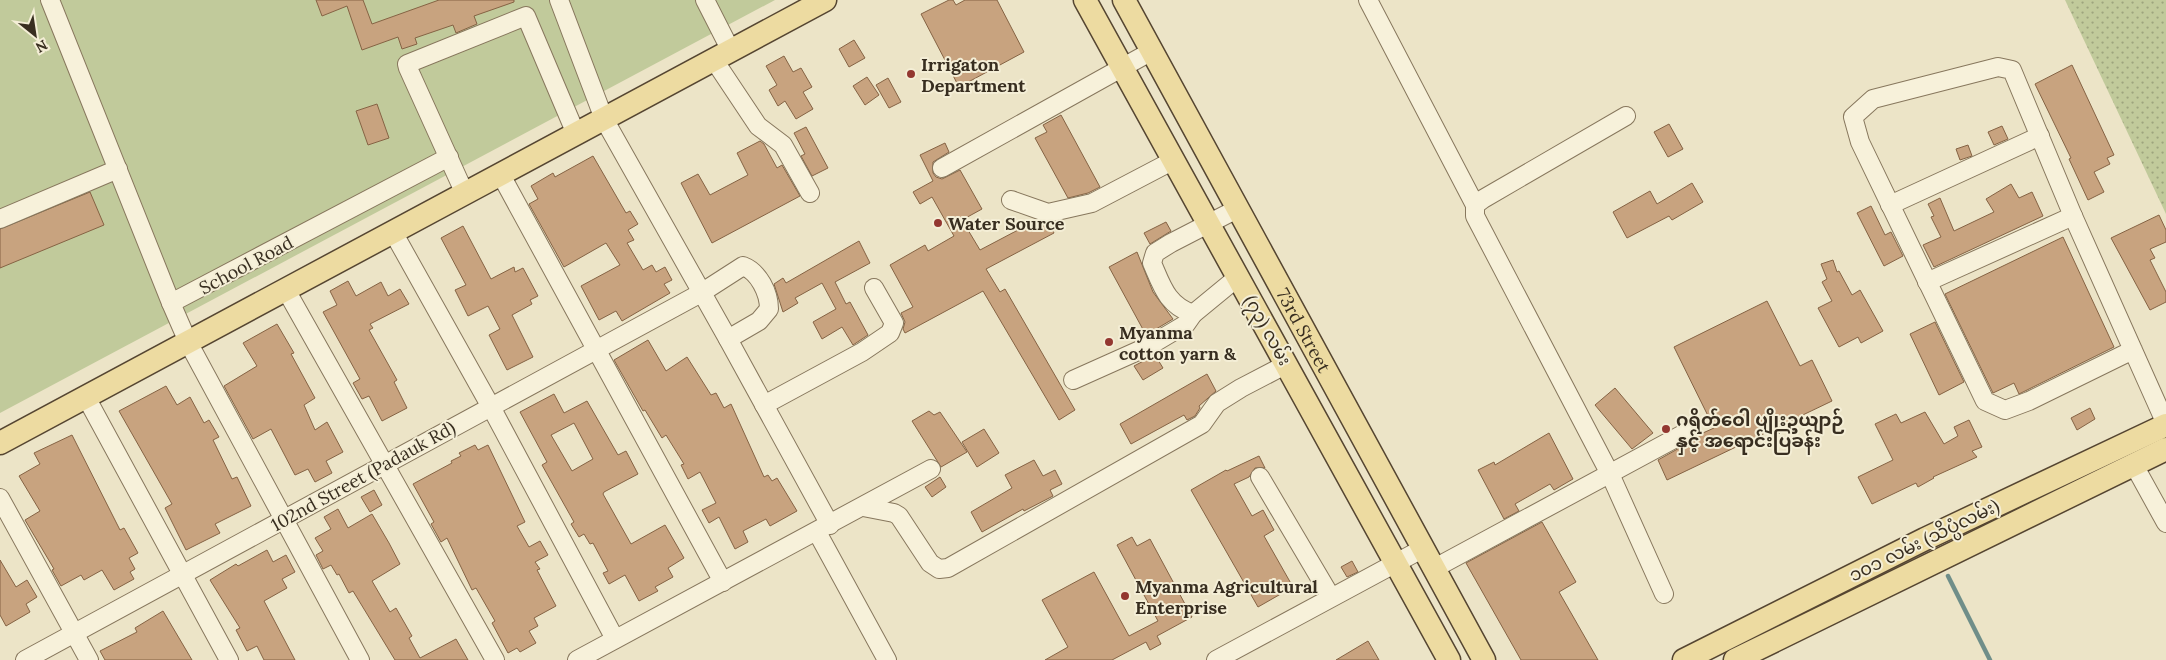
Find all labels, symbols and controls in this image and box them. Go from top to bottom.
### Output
north arrow [10,10,60,60]
text: N [32,36,51,57]
place label: Irrigaton Department [921,53,1026,97]
marker: Irrigaton Department [905,68,917,80]
place label: Water Source [948,212,1065,235]
marker: Water Source [932,217,944,229]
street label: School Road [195,231,297,299]
street label: 73rd Street [1272,284,1336,376]
street label: (၇၃) လမ်း [1236,290,1298,371]
place label: Myanma cotton yarn & [1119,321,1237,365]
marker: Myanma cotton yarn & [1103,336,1115,348]
place label: ဂရိတ်ဝေါ ပျိုးဥယျာဉ် နှင့် အရောင်းပြခန်း [1676,408,1845,455]
street label: 102nd Street (Padauk Rd) [267,416,459,536]
marker: ဂရိတ်ဝေါ ပျိုးဥယျာဉ် နှင့် အရောင်းပြခန်း [1660,423,1672,435]
street label: ၁၀၁ လမ်း (သိပ္ပံလမ်း) [1844,492,2005,590]
place label: Myanma Agricultural Enterprise [1135,575,1318,619]
marker: Myanma Agricultural Enterprise [1119,590,1131,602]

